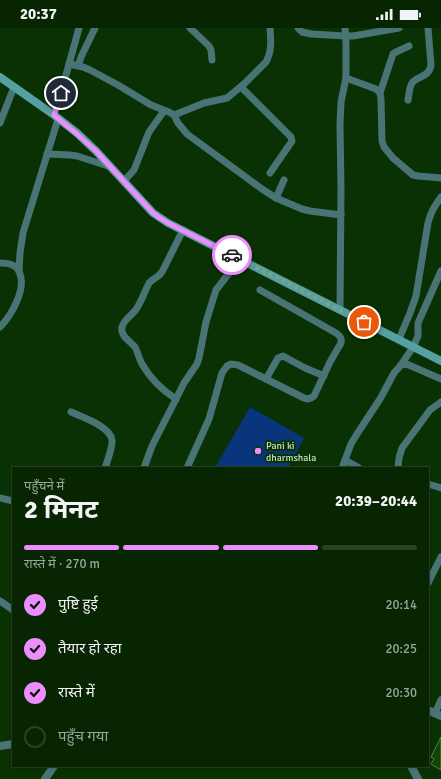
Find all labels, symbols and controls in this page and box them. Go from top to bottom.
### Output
text: 20:37 [20,5,57,23]
pin [44,76,78,110]
icon: home [50,82,72,104]
courier [212,235,252,275]
icon: car [221,244,243,266]
pin [347,305,381,339]
icon: bag [353,311,375,333]
place label: Pani ki dharmshala [266,440,316,464]
marker: Pani ki dharmshala [253,446,263,456]
text: पहुँचने में [24,478,64,494]
text: 20:39–20:44 [335,492,417,510]
text: 2 मिनट [24,494,98,526]
text: रास्ते में · 270 m [24,556,100,572]
icon: check [24,594,46,616]
text: पुष्टि हुई [58,595,98,613]
text: 20:14 [385,597,417,613]
icon: check [24,638,46,660]
text: तैयार हो रहा [58,639,122,657]
text: 20:25 [385,641,417,657]
icon: check [24,682,46,704]
text: रास्ते में [58,683,95,701]
text: 20:30 [385,685,417,701]
text: पहुँच गया [58,727,108,745]

